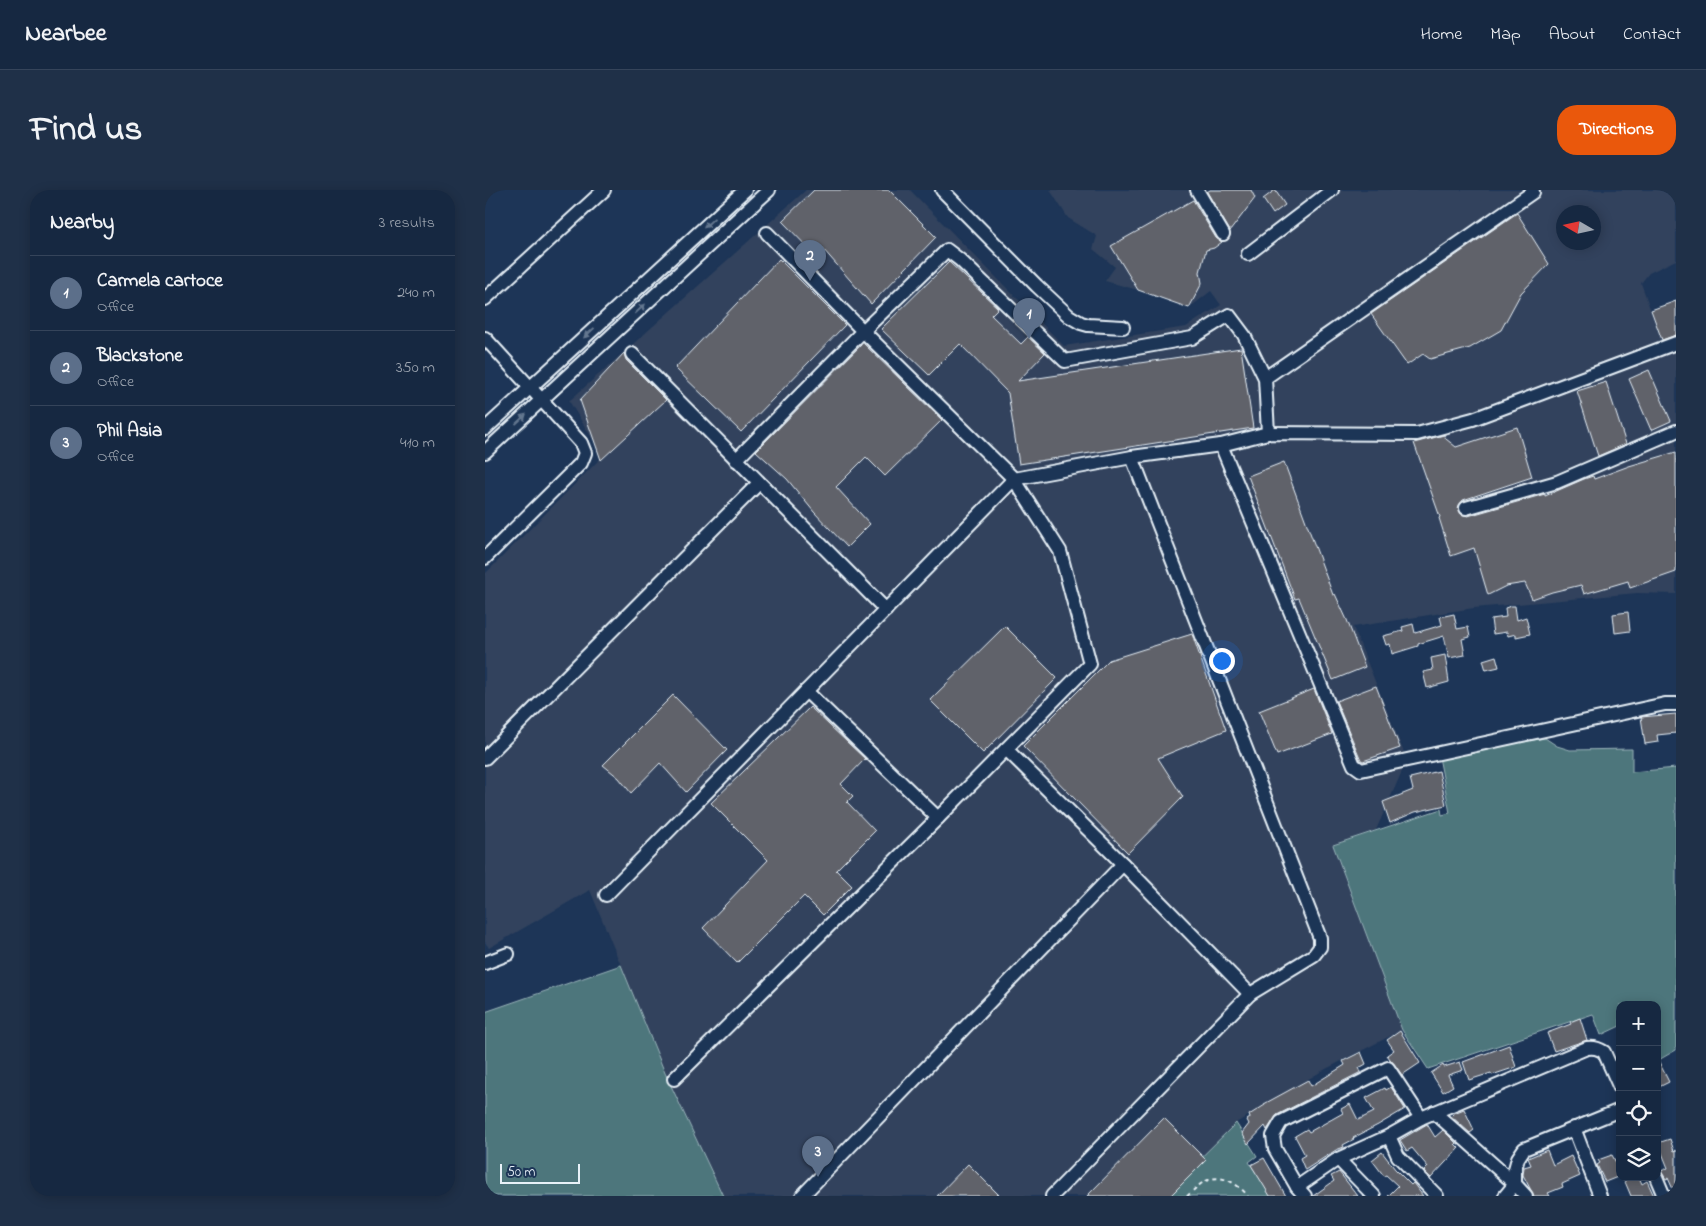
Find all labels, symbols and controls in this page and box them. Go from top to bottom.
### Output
text: Nearbee [25,17,107,52]
text: Home [1421,22,1462,48]
text: Map [1490,22,1521,48]
text: About [1549,22,1595,48]
text: Contact [1623,22,1681,48]
text: Find us [30,105,142,156]
button: Directions [1557,105,1676,155]
north arrow [1556,205,1601,250]
text: Nearby [50,208,114,238]
text: 3 results [379,211,435,235]
one-way arrow [703,217,715,229]
pin: 2 [794,240,826,281]
text: Carmela cartoce [97,268,223,295]
text: 1 [63,281,69,305]
text: 240 m [397,281,435,305]
text: Office [97,295,134,319]
pin: 1 [1013,298,1045,339]
one-way arrow [634,303,647,314]
one-way arrow [584,327,596,339]
text: Blackstone [97,343,183,370]
text: 2 [62,356,70,380]
text: 350 m [396,356,435,380]
text: Office [97,370,134,394]
one-way arrow [514,413,526,425]
text: Phil Asia [97,418,162,445]
text: 3 [63,431,69,455]
text: 410 m [400,431,435,455]
text: Office [97,445,134,469]
your location [1209,648,1235,674]
map controls [1616,1001,1661,1181]
button: + [1616,1001,1661,1046]
button: − [1616,1046,1661,1091]
button: locate [1616,1091,1661,1136]
pin: 3 [802,1136,834,1177]
button: layers [1616,1136,1661,1181]
scale bar [500,1161,580,1184]
text: 50 m [507,1162,535,1183]

